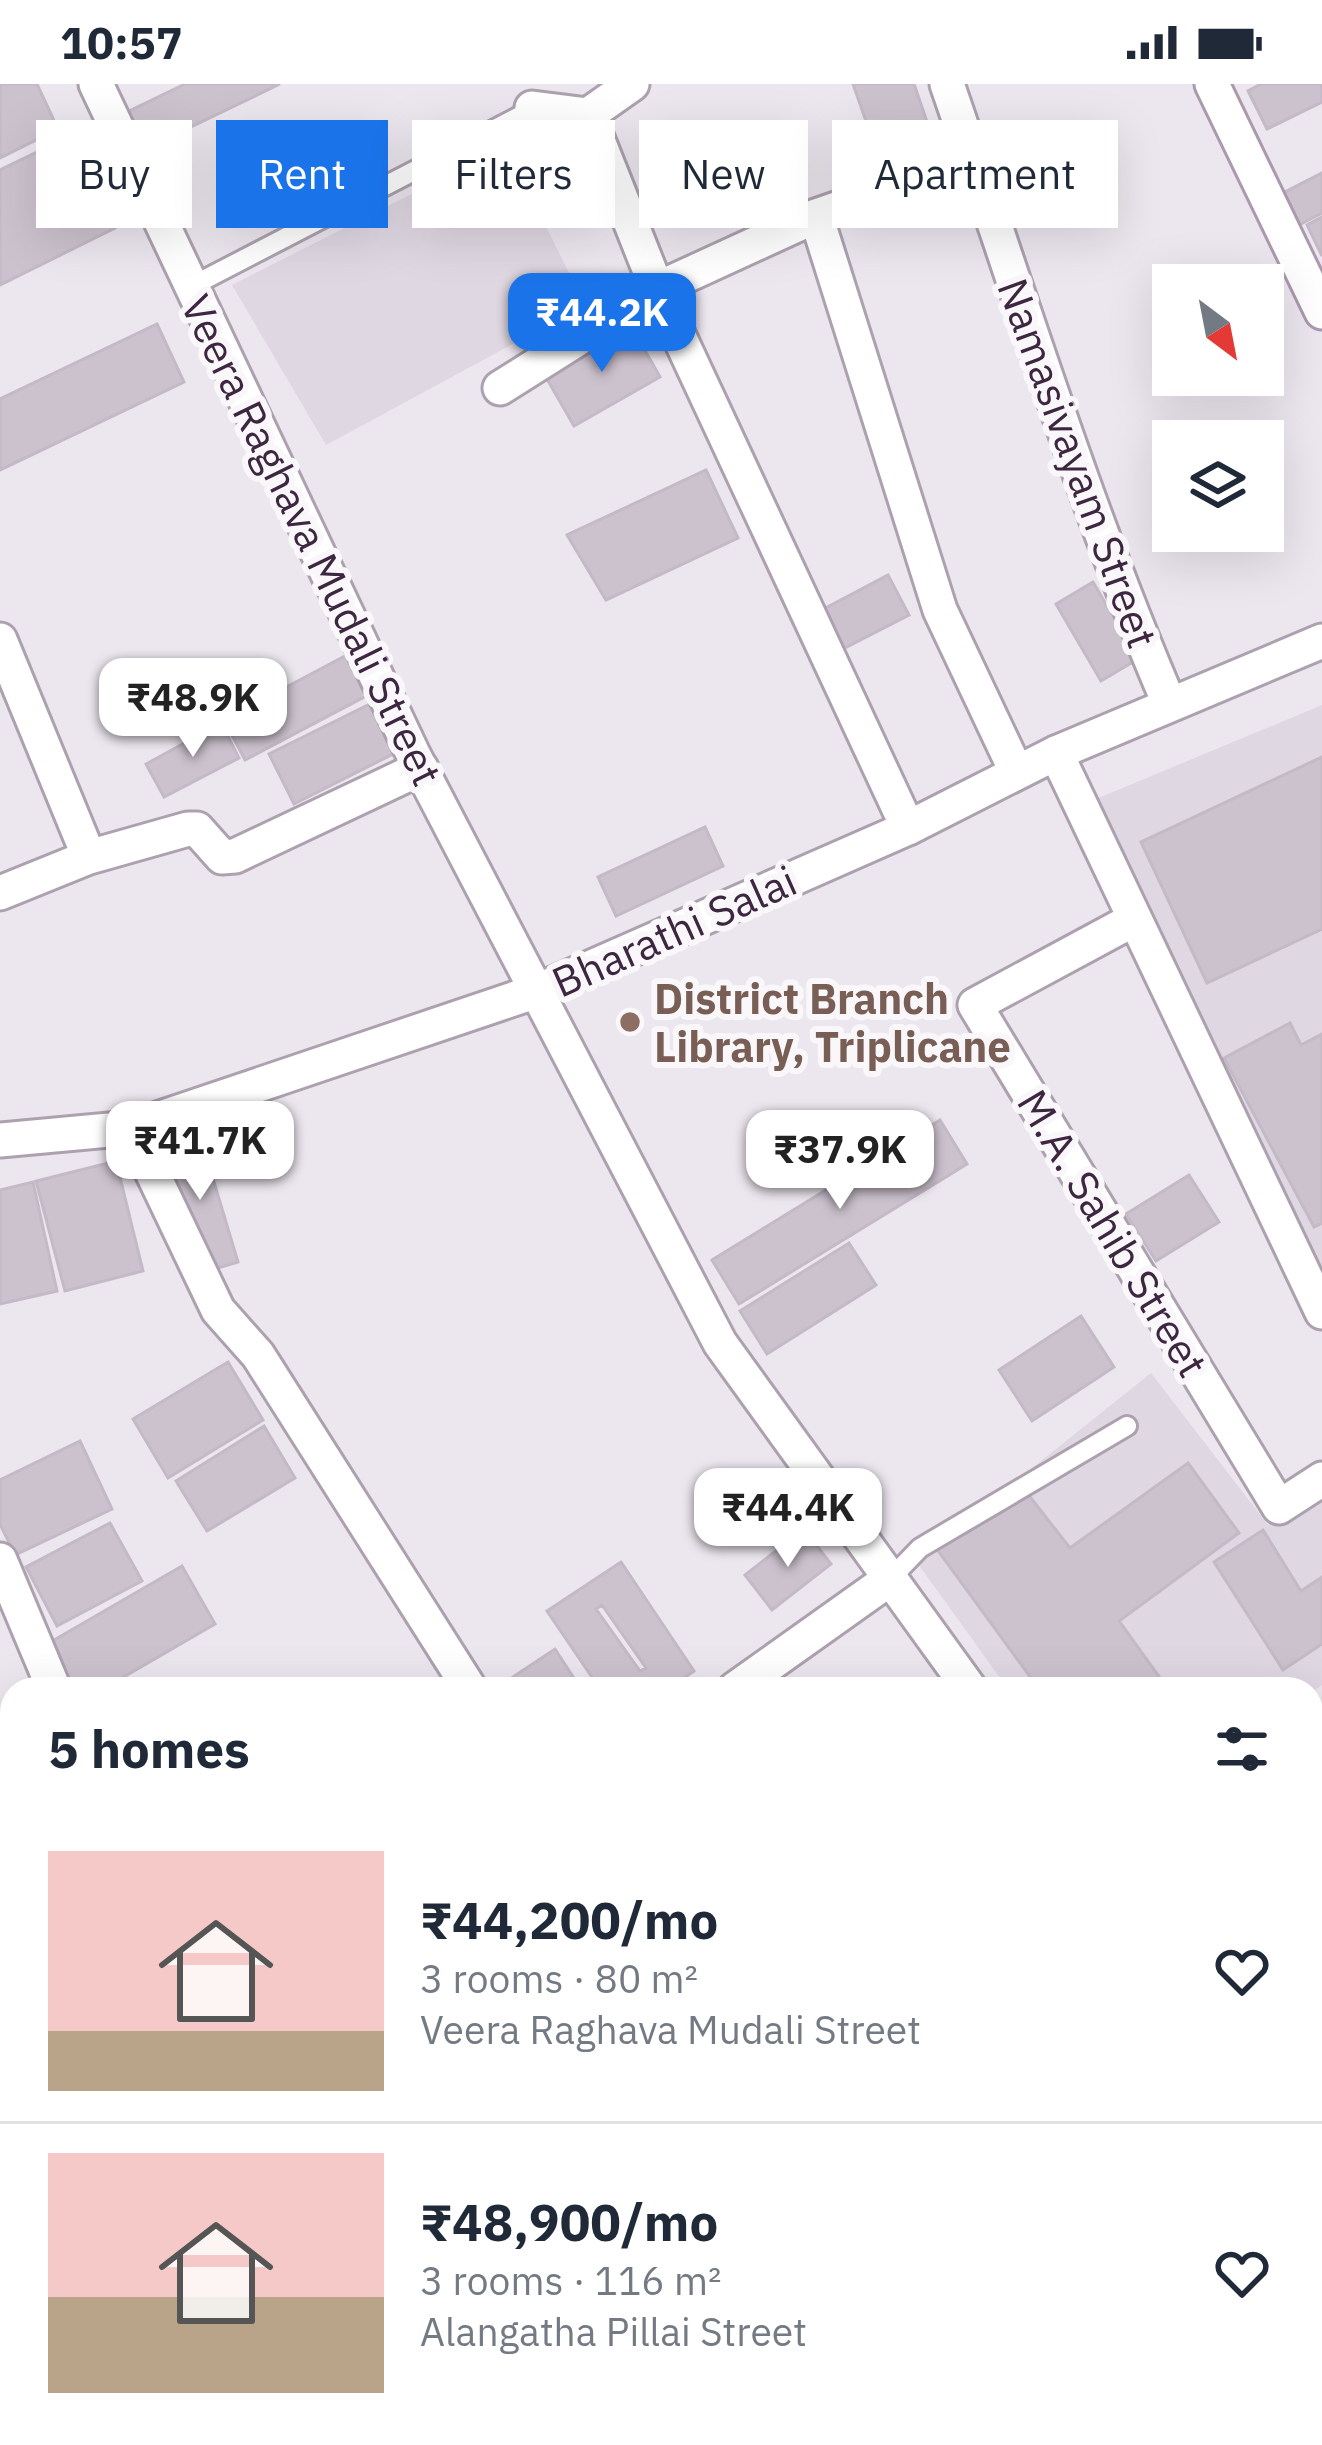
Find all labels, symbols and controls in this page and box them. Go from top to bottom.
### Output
text: 10:57 [60,13,183,71]
chip: Buy [36,120,192,228]
chip: Rent [216,120,388,228]
chip: Filters [412,120,615,228]
chip: New [639,120,808,228]
chip: Apartment [832,120,1118,228]
north arrow [1152,264,1284,396]
map controls [1152,264,1284,552]
street label: Namasivayam Street [986,271,1170,655]
pin: ₹44.2K [504,273,700,375]
street label: Veera Raghava Mudali Street [169,286,455,794]
text: ₹44.2K [535,286,669,337]
button: layers [1152,420,1284,552]
pin: ₹48.9K [95,658,291,760]
text: ₹48.9K [126,671,260,722]
street label: Bharathi Salai [543,853,805,1009]
place label: District Branch Library, Triplicane [654,971,1011,1074]
marker: District Branch Library, Triplicane [617,1009,643,1035]
street label: M.A. Sahib Street [1006,1079,1220,1387]
pin: ₹41.7K [102,1101,298,1203]
pin: ₹37.9K [742,1110,938,1212]
text: ₹41.7K [133,1114,267,1165]
text: ₹37.9K [773,1123,907,1174]
pin: ₹44.4K [690,1468,886,1570]
text: ₹44.4K [721,1481,855,1532]
text: 5 homes [48,1716,250,1782]
icon: filters [1209,1716,1275,1782]
text: ₹44,200/mo [420,1887,718,1953]
icon: home [144,1899,288,2043]
icon: heart [1209,1938,1275,2004]
text: 3 rooms · 80 m² [420,1953,698,2004]
text: Veera Raghava Mudali Street [420,2004,921,2055]
text: ₹48,900/mo [420,2189,718,2255]
icon: home [144,2201,288,2345]
icon: heart [1209,2240,1275,2306]
text: 3 rooms · 116 m² [420,2255,722,2306]
text: Alangatha Pillai Street [420,2306,807,2357]

